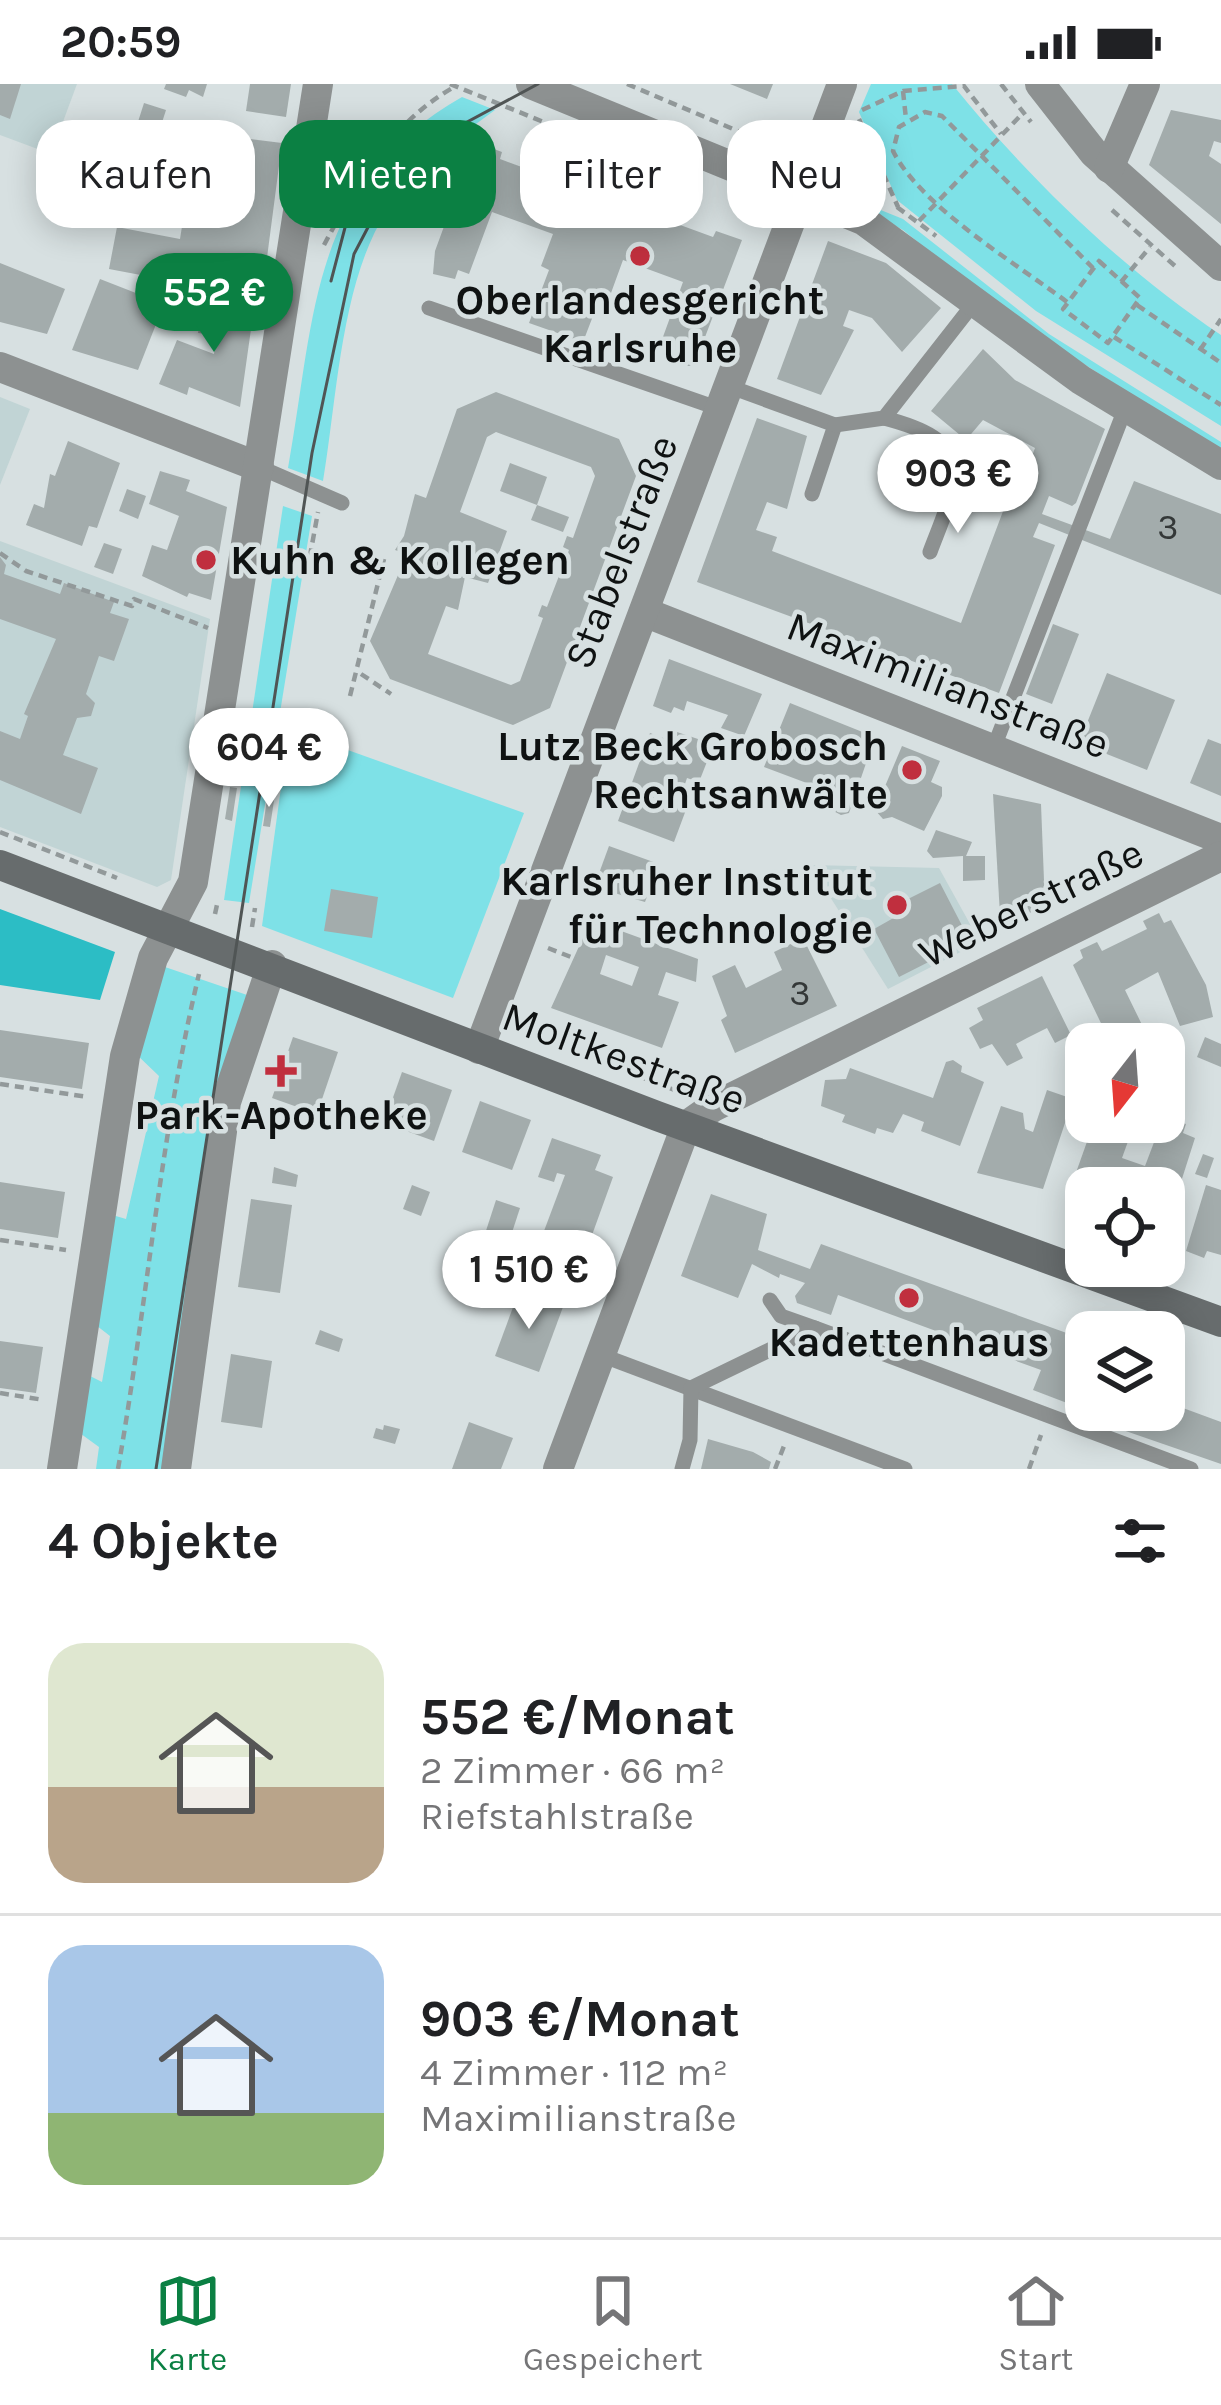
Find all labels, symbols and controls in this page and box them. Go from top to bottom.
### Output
text: 20:59 [60,16,181,68]
chip: Kaufen [36,120,255,228]
chip: Mieten [279,120,496,228]
chip: Filter [520,120,703,228]
chip: Neu [727,120,886,228]
marker: Oberlandesgericht Karlsruhe [627,243,653,269]
pin: 552 € [130,253,298,355]
text: 552 € [162,269,266,315]
place label: Oberlandesgericht Karlsruhe [456,275,824,373]
street label: Stabelstraße [554,428,688,676]
pin: 903 € [874,434,1042,536]
text: 903 € [904,450,1012,496]
house number: 3 [1157,506,1179,548]
place label: Kuhn & Kollegen [230,535,570,585]
marker: Kuhn & Kollegen [193,547,219,573]
street label: Maximilianstraße [780,601,1116,769]
pin: 604 € [185,708,353,810]
place label: Lutz Beck Grobosch Rechtsanwälte [497,721,888,819]
text: 604 € [216,724,322,770]
marker: Lutz Beck Grobosch Rechtsanwälte [899,757,925,783]
street label: Weberstraße [911,827,1151,979]
place label: Karlsruher Institut für Technologie [500,856,873,954]
marker: Karlsruher Institut für Technologie [884,892,910,918]
house number: 3 [789,972,811,1014]
street label: Moltkestraße [496,991,752,1125]
north arrow [1065,1023,1185,1143]
map controls [1065,1023,1185,1431]
marker: Park-Apotheke [268,1058,294,1084]
place label: Park-Apotheke [134,1090,428,1140]
button: locate [1065,1167,1185,1287]
pin: 1 510 € [418,1230,640,1332]
text: 1 510 € [469,1246,589,1292]
marker: Kadettenhaus [896,1285,922,1311]
button: layers [1065,1311,1185,1431]
place label: Kadettenhaus [769,1317,1049,1367]
icon: filters [1107,1508,1173,1574]
text: 4 Objekte [48,1511,279,1571]
text: 552 €/Monat [420,1687,735,1747]
icon: home [144,1691,288,1835]
text: 2 Zimmer · 66 m² [420,1747,725,1793]
text: Riefstahlstraße [420,1793,694,1839]
text: 903 €/Monat [420,1989,740,2049]
icon: home [144,1993,288,2137]
text: 4 Zimmer · 112 m² [420,2049,728,2095]
text: Maximilianstraße [420,2095,736,2141]
tab: Karte [148,2268,227,2378]
tab: Gespeichert [523,2268,703,2378]
tab: Start [998,2268,1073,2378]

